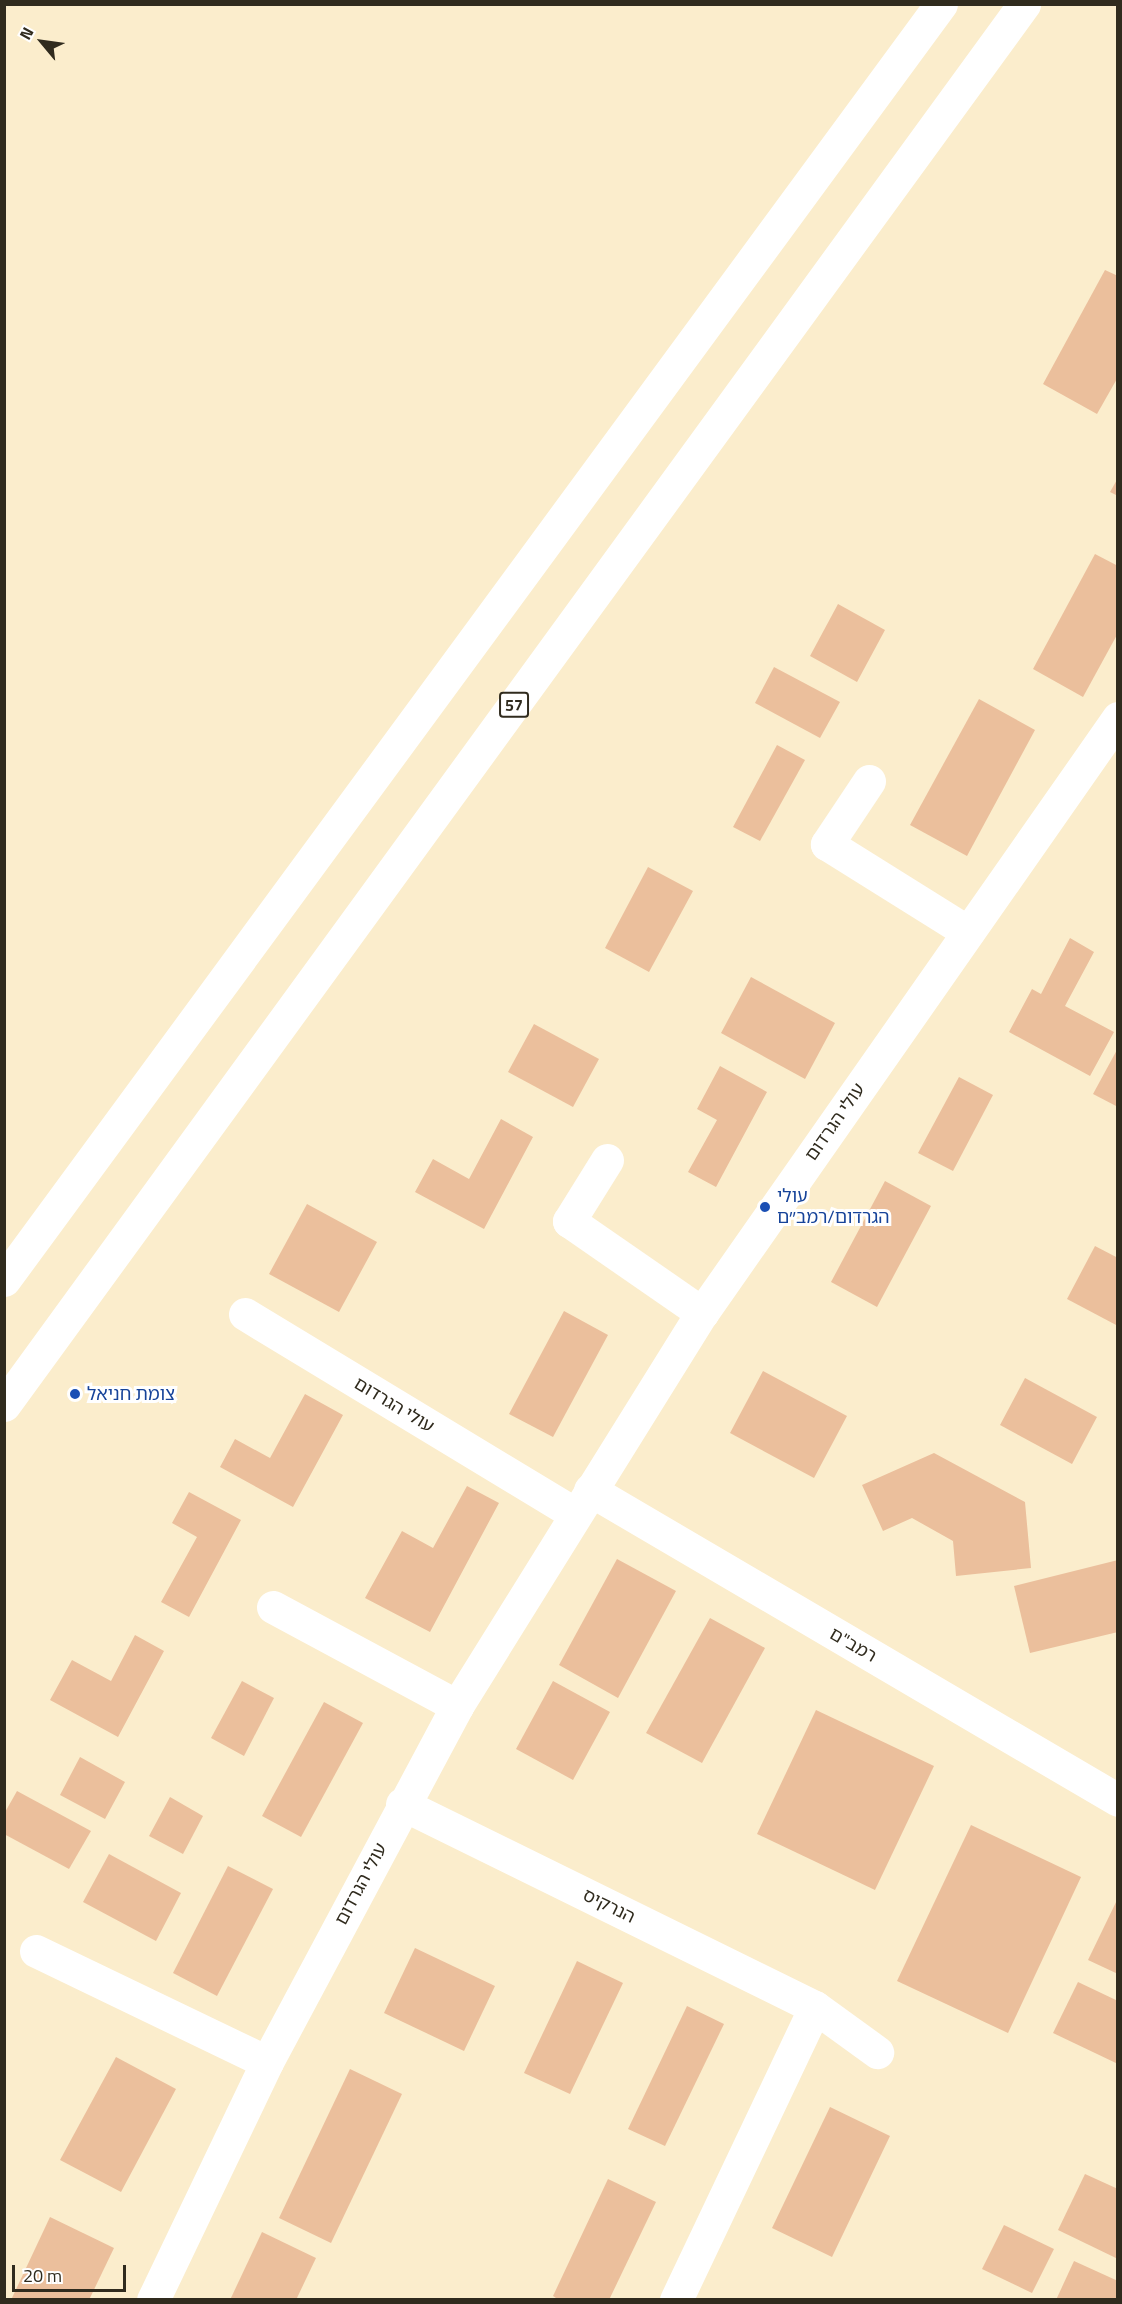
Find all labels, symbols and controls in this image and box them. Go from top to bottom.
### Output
north arrow [12,12,72,72]
text: N [13,23,39,44]
road number: 57 [499,692,529,718]
street label: עולי הגרדום [800,1079,870,1165]
place label: עולי הגרדום/רמב״ם [777,1186,889,1228]
marker: עולי הגרדום/רמב״ם [758,1200,772,1214]
street label: עולי הגרדום [350,1373,438,1437]
place label: צומת חניאל [87,1383,175,1405]
marker: צומת חניאל [68,1387,82,1401]
street label: רמב"ם [826,1623,880,1667]
street label: עולי הגרדום [330,1839,392,1929]
street label: הנרקיס [579,1884,639,1928]
scale bar [15,2253,129,2291]
text: 20 m [23,2262,62,2289]

